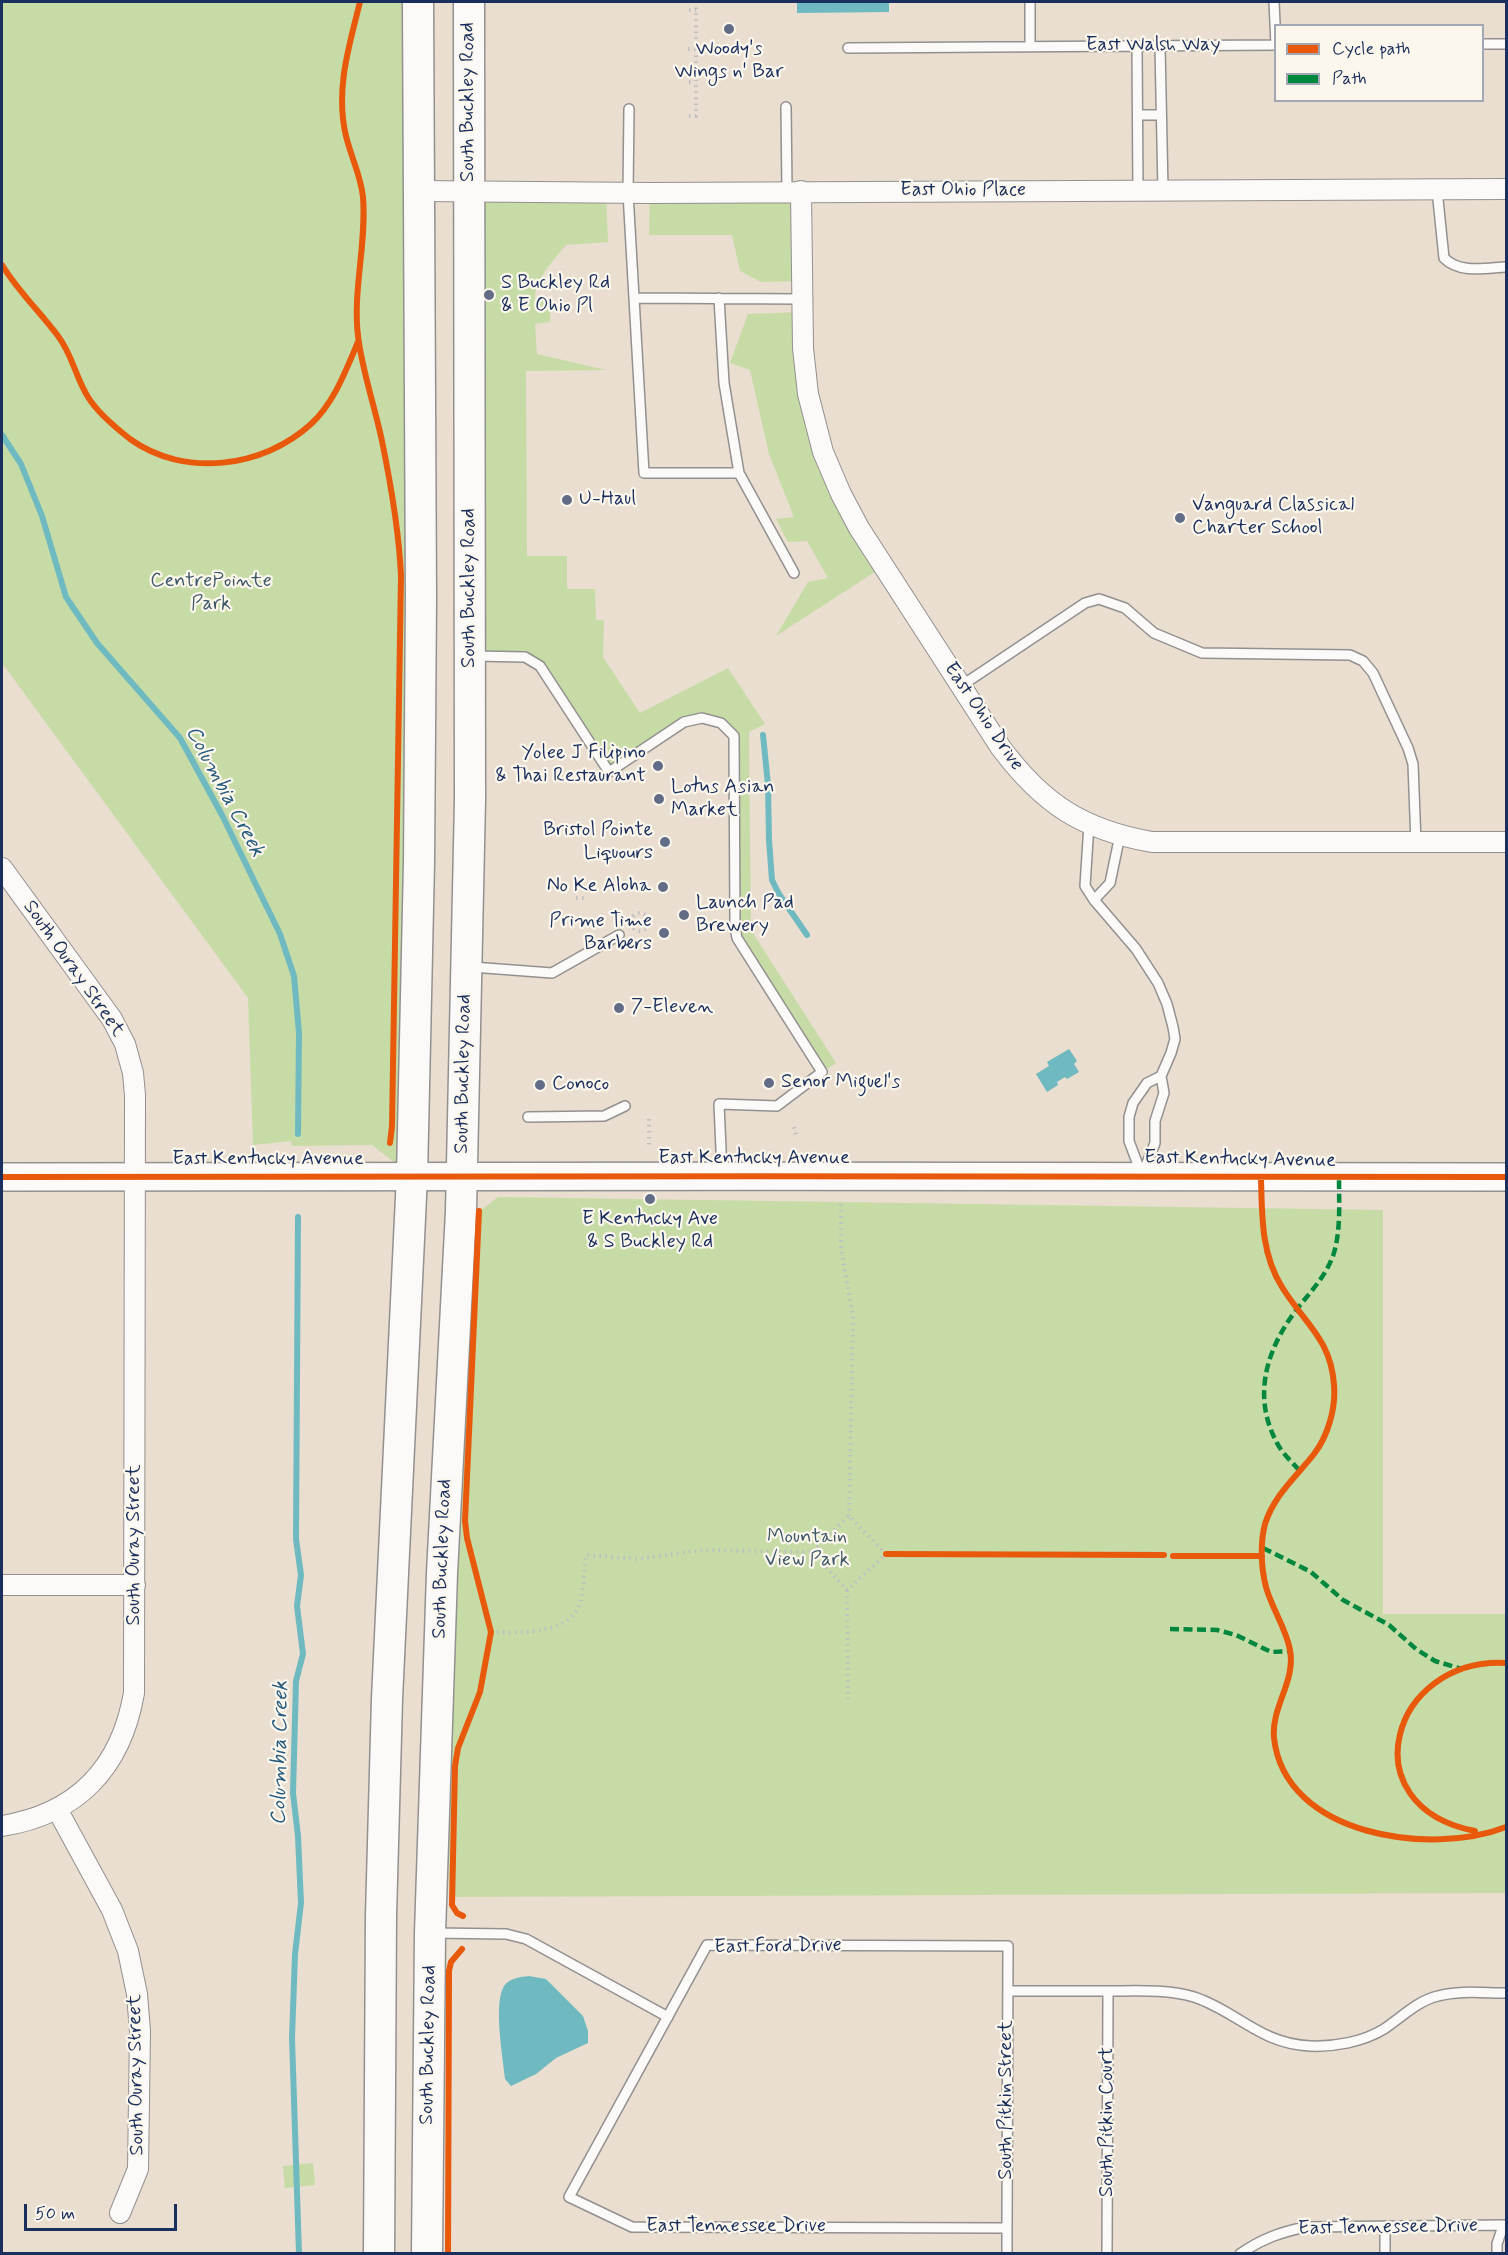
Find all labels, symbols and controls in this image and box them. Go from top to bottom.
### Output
street label: South Buckley Road [457,22,481,182]
marker: Woody's Wings n' Bar [722,22,736,36]
legend [1274,24,1484,102]
street label: East Walsh Way [1086,34,1220,58]
text: Cycle path [1332,37,1410,61]
place label: Woody's Wings n' Bar [675,38,783,85]
text: Path [1332,67,1367,91]
street label: East Ohio Place [900,179,1026,203]
place label: S Buckley Rd & E Ohio Pl [501,272,610,319]
marker: S Buckley Rd & E Ohio Pl [482,288,496,302]
place label: U-Haul [579,488,636,512]
marker: U-Haul [560,493,574,507]
place label: Vanguard Classical Charter School [1192,494,1354,541]
street label: South Buckley Road [458,508,482,668]
marker: Vanguard Classical Charter School [1173,511,1187,525]
park label: CentrePointe Park [150,570,272,617]
street label: East Ohio Drive [938,658,1028,776]
water label: Columbia Creek [179,722,269,862]
place label: Yolee J Filipino & Thai Restaurant [495,742,646,789]
marker: Yolee J Filipino & Thai Restaurant [651,759,665,773]
place label: Lotus Asian Market [671,776,775,823]
marker: Lotus Asian Market [652,792,666,806]
place label: Bristol Pointe Liquours [543,819,653,866]
marker: Bristol Pointe Liquours [658,835,672,849]
place label: No Ke Aloha [547,875,651,899]
marker: No Ke Aloha [656,880,670,894]
place label: Launch Pad Brewery [696,892,794,939]
street label: South Ouray Street [17,896,129,1042]
marker: Launch Pad Brewery [677,908,691,922]
place label: Prime Time Barbers [549,910,652,957]
marker: Prime Time Barbers [657,926,671,940]
street label: South Buckley Road [451,994,477,1154]
place label: 7-Eleven [631,996,713,1020]
marker: 7-Eleven [612,1001,626,1015]
place label: Senor Miguel's [781,1071,900,1095]
place label: Conoco [552,1073,609,1097]
marker: Senor Miguel's [762,1076,776,1090]
marker: Conoco [533,1078,547,1092]
street label: East Kentucky Avenue [1144,1146,1336,1174]
street label: East Kentucky Avenue [658,1147,850,1171]
street label: East Kentucky Avenue [172,1148,364,1172]
marker: E Kentucky Ave & S Buckley Rd [643,1192,657,1206]
place label: E Kentucky Ave & S Buckley Rd [582,1208,718,1255]
street label: South Ouray Street [123,1464,147,1626]
street label: South Buckley Road [428,1479,458,1639]
park label: Mountain View Park [765,1526,849,1573]
water label: Columbia Creek [267,1681,295,1825]
street label: East Ford Drive [714,1934,842,1960]
street label: South Buckley Road [416,1965,442,2125]
street label: South Ouray Street [124,1994,150,2156]
street label: South Pitkin Street [995,2020,1019,2180]
street label: South Pitkin Court [1096,2047,1120,2197]
scale bar [27,2192,180,2230]
text: 50 m [35,2202,75,2226]
street label: East Tennessee Drive [1298,2214,1478,2242]
street label: East Tennessee Drive [646,2215,826,2239]

